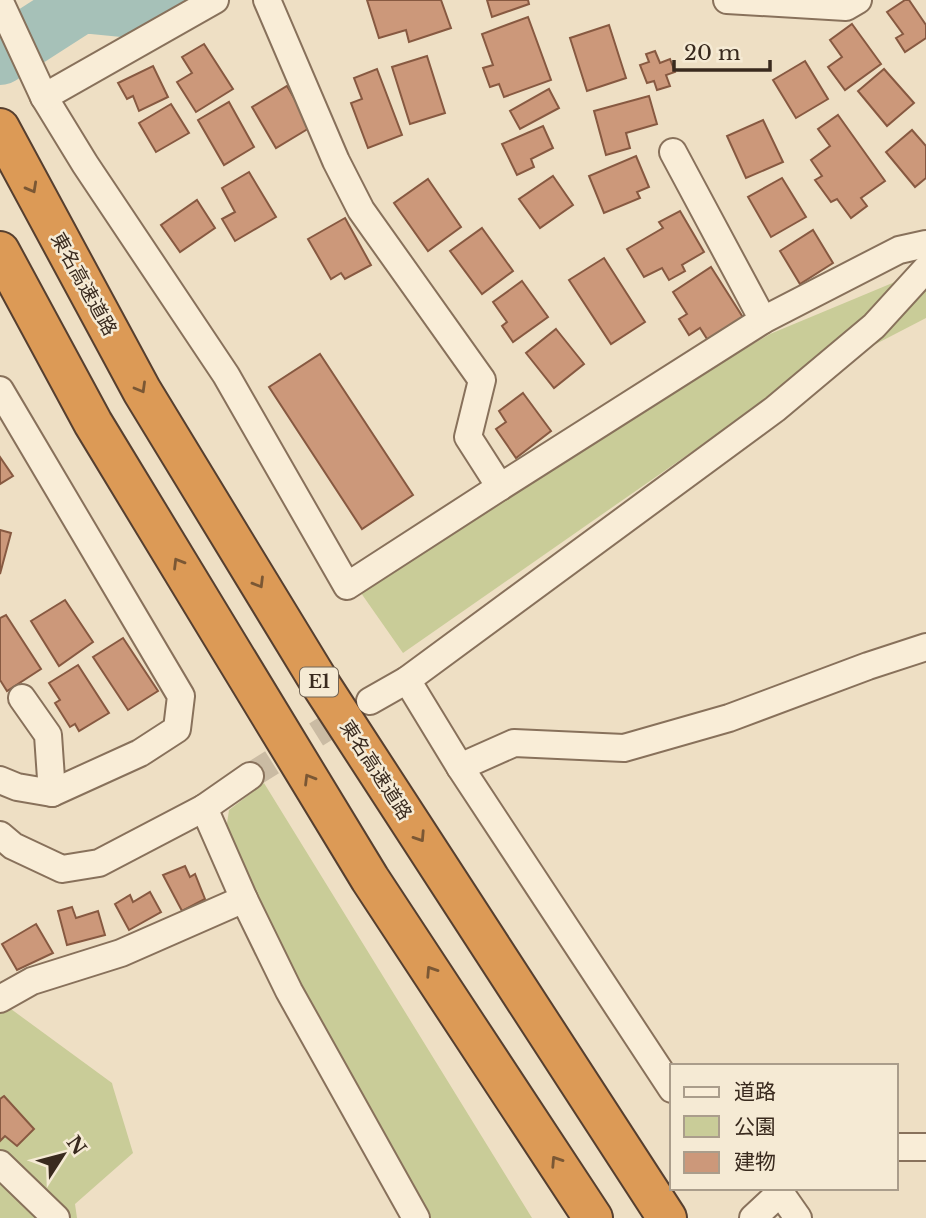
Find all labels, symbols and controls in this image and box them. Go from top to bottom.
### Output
scale bar [674,28,770,72]
text: 20 m [684,40,741,66]
one-way arrow [24,181,38,193]
street label: 東名高速道路 [46,229,122,339]
one-way arrow [133,381,146,393]
one-way arrow [174,558,187,571]
one-way arrow [251,575,264,588]
road number: E1 [300,668,338,696]
street label: 東名高速道路 [335,716,417,824]
one-way arrow [305,773,318,786]
one-way arrow [411,829,424,842]
one-way arrow [426,966,439,979]
legend [670,1064,898,1190]
text: 道路 [734,1079,776,1105]
text: 公園 [734,1114,776,1140]
north arrow [28,1120,98,1190]
text: N [62,1131,91,1159]
text: 建物 [734,1149,776,1175]
one-way arrow [552,1156,564,1169]

